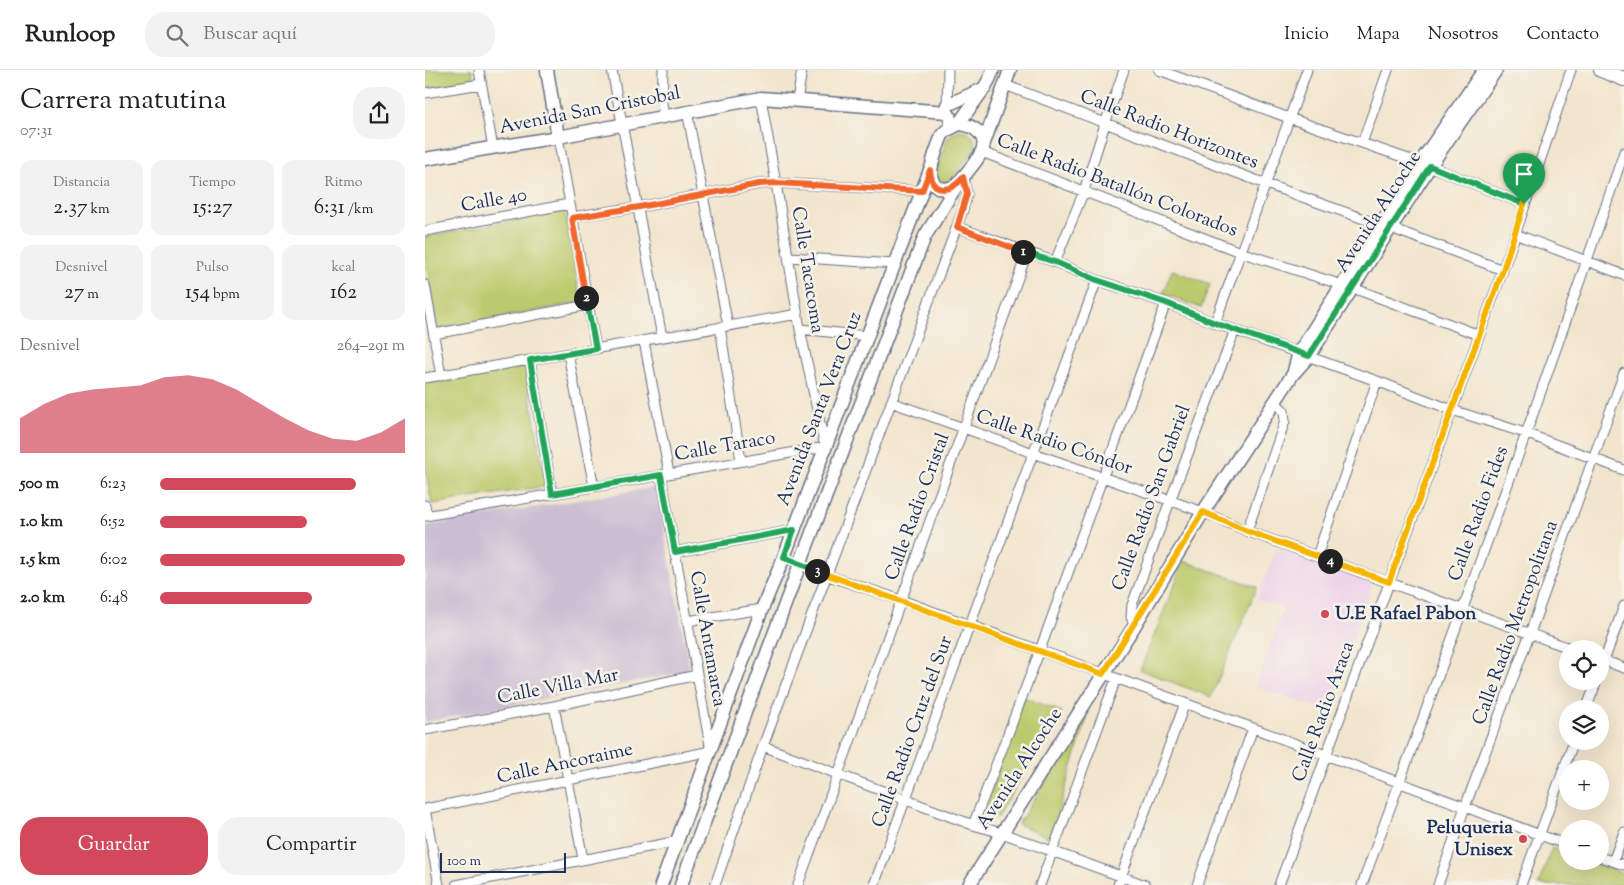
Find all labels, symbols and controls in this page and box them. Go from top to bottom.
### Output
search box [145,12,495,57]
text: Runloop [25,18,115,52]
icon: search [163,21,191,49]
text: Buscar aquí [203,21,297,48]
text: Inicio [1284,22,1329,48]
text: Mapa [1357,22,1400,48]
text: Nosotros [1428,22,1498,48]
text: Contacto [1526,22,1599,48]
street label: Avenida San Cristobal [497,80,683,142]
text: Carrera matutina [20,81,227,121]
street label: Calle Radio Horizontes [1076,84,1262,176]
button: share [353,87,405,139]
text: 07:31 [20,120,53,143]
street label: Calle Radio Batallón Colorados [993,127,1241,245]
street label: Avenida Alcoche [1329,146,1429,278]
pin [1503,153,1545,204]
icon: arrive [1510,160,1538,188]
text: Distancia [53,173,110,193]
text: Tiempo [189,173,236,193]
text: Ritmo [325,173,362,193]
street label: Calle 40 [459,182,529,220]
text: 2.37 [53,193,87,223]
text: 15:27 [192,193,233,223]
text: 6:31 [314,193,345,223]
text: km [87,200,110,220]
text: /km [345,200,373,220]
street label: Calle Tacacoma [784,205,830,335]
pin: 1 [1011,240,1035,264]
text: 1 [1021,242,1026,262]
text: Desnivel [55,258,108,278]
text: Pulso [196,258,229,278]
text: kcal [331,258,356,278]
text: 27 [64,278,84,308]
text: 154 [185,278,210,308]
text: 162 [330,278,357,308]
text: m [84,285,99,305]
text: bpm [210,285,240,305]
pin: 2 [573,286,599,310]
text: 2 [583,288,590,308]
street label: Avenida Santa Vera Cruz [771,308,869,510]
text: Desnivel [20,335,80,358]
text: 264–291 m [337,335,405,358]
street label: Calle Radio San Gabriel [1106,401,1198,595]
street label: Calle Radio Cóndor [972,404,1136,482]
street label: Calle Taraco [672,425,778,469]
street label: Calle Radio Cristal [879,429,957,585]
street label: Calle Radio Fides [1442,443,1516,585]
text: 500 m [20,473,59,496]
text: 6:23 [100,473,126,496]
text: 1.0 km [20,511,63,534]
text: 6:52 [100,511,125,534]
street label: Calle Radio Metropolitana [1466,517,1566,729]
pin: 4 [1317,548,1343,574]
text: 1.5 km [20,549,60,572]
text: 6:02 [100,549,128,572]
text: 4 [1327,551,1334,571]
pin: 3 [805,558,829,584]
text: 3 [815,561,820,581]
street label: Calle Antamarca [682,569,732,709]
text: 2.0 km [20,587,65,610]
text: 6:48 [100,587,128,610]
place label: U.E Rafael Pabon [1335,601,1477,628]
marker: U.E Rafael Pabon [1319,608,1331,620]
street label: Calle Radio Cruz del Sur [866,632,960,832]
street label: Calle Radio Araca [1286,638,1362,786]
map controls [1559,640,1609,870]
button: locate [1559,640,1609,690]
street label: Calle Villa Mar [495,662,621,712]
button: layers [1559,700,1609,750]
street label: Avenida Alcoche [970,703,1070,835]
street label: Calle Ancoraime [495,736,636,792]
button: + [1559,760,1609,810]
place label: Peluqueria Unisex [1427,815,1514,864]
button: Guardar [20,817,208,875]
button: Compartir [218,817,405,875]
button: − [1559,820,1609,870]
marker: Peluqueria Unisex [1517,833,1529,845]
scale bar [440,850,566,873]
text: 100 m [447,852,481,872]

